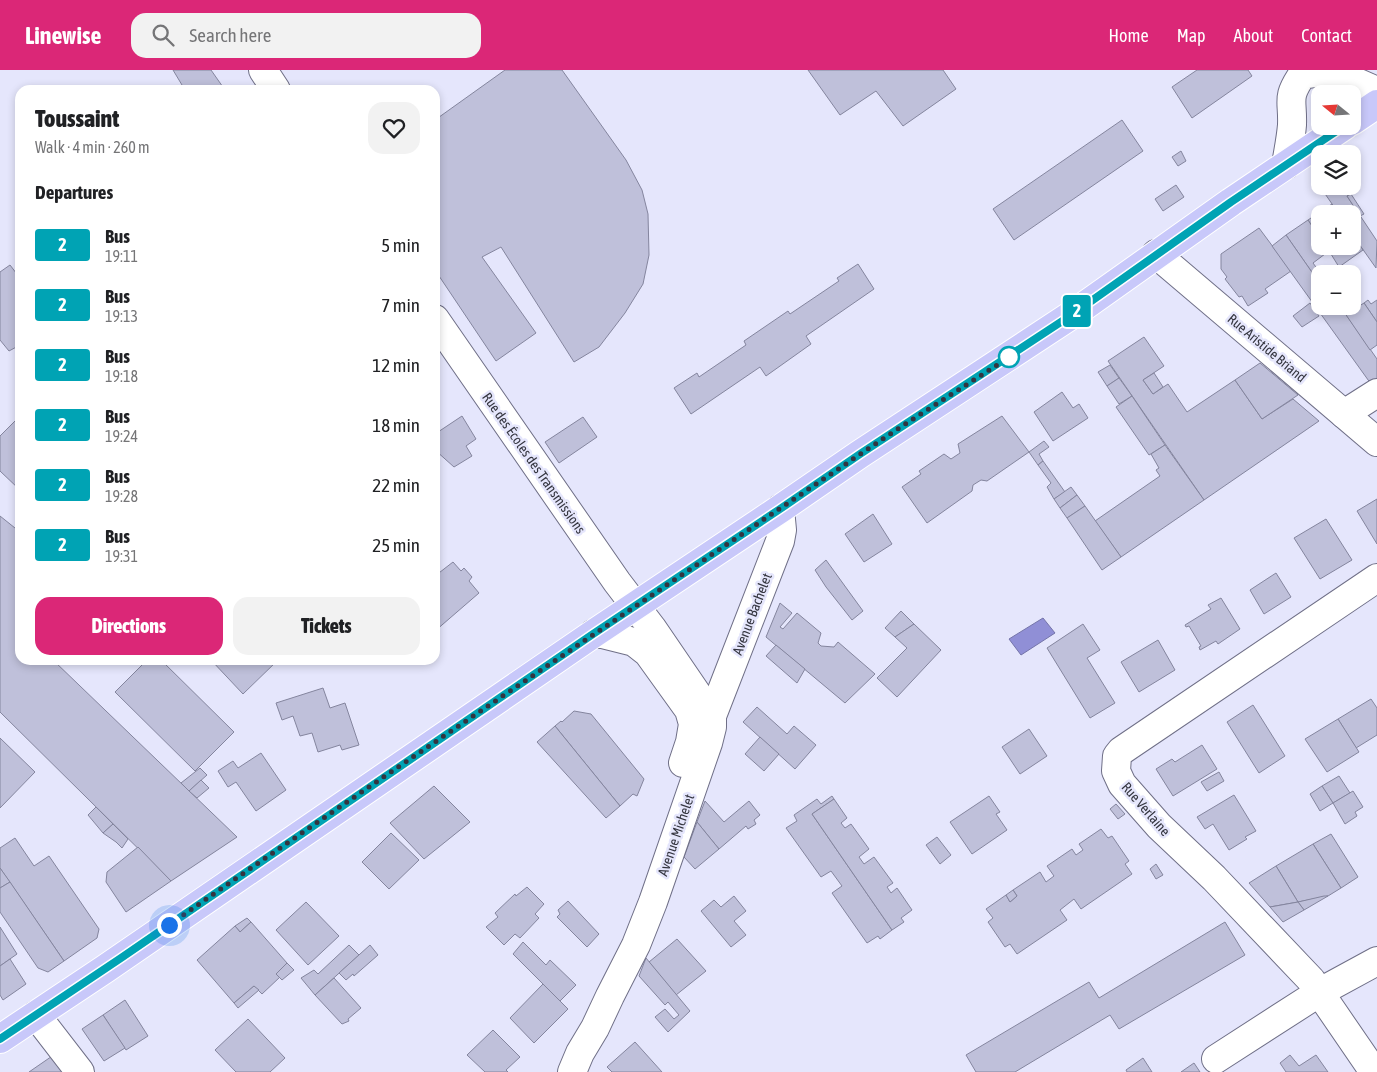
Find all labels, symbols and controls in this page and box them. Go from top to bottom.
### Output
search box [131,13,481,58]
icon: search [149,21,177,49]
text: Linewise [25,22,101,49]
text: Search here [189,24,271,46]
text: Home [1109,25,1149,46]
text: Map [1177,25,1206,46]
text: About [1234,25,1273,46]
text: Contact [1301,25,1352,46]
north arrow [1311,85,1361,135]
map controls [1311,85,1361,315]
button: heart [368,102,420,154]
text: Toussaint [35,105,119,132]
text: Walk · 4 min · 260 m [35,138,149,156]
button: layers [1311,145,1361,195]
text: Departures [35,181,113,203]
button: + [1311,205,1361,255]
text: Bus [105,225,130,247]
text: 2 [58,234,67,255]
text: 5 min [381,234,420,256]
text: 19:11 [105,247,138,265]
button: − [1311,265,1361,315]
text: Bus [105,285,130,307]
text: 2 [58,294,67,315]
text: 7 min [381,294,420,316]
line badge: 2 [1061,295,1093,327]
text: 2 [1073,300,1081,321]
text: 19:13 [105,307,138,325]
street label: Rue Aristide Briand [1225,311,1309,385]
text: Bus [105,345,130,367]
unlabelled marker [998,346,1020,368]
text: 2 [58,354,67,375]
text: 12 min [372,354,420,376]
text: 19:18 [105,367,138,385]
street label: Rue des Écoles des Transmissions [479,389,589,537]
text: Bus [105,405,130,427]
text: 2 [58,414,67,435]
text: 18 min [372,414,420,436]
text: 19:24 [105,427,138,445]
text: Bus [105,465,130,487]
text: 2 [58,474,67,495]
text: 22 min [372,474,420,496]
text: 19:28 [105,487,138,505]
text: Bus [105,525,130,547]
text: 2 [58,534,67,555]
text: 25 min [372,534,420,556]
text: 19:31 [105,547,138,565]
street label: Avenue Bachelet [729,571,775,657]
button: Directions [35,597,223,655]
button: Tickets [233,597,420,655]
street label: Rue Verlaine [1118,779,1174,839]
street label: Avenue Michelet [655,792,697,878]
your location [157,913,182,938]

